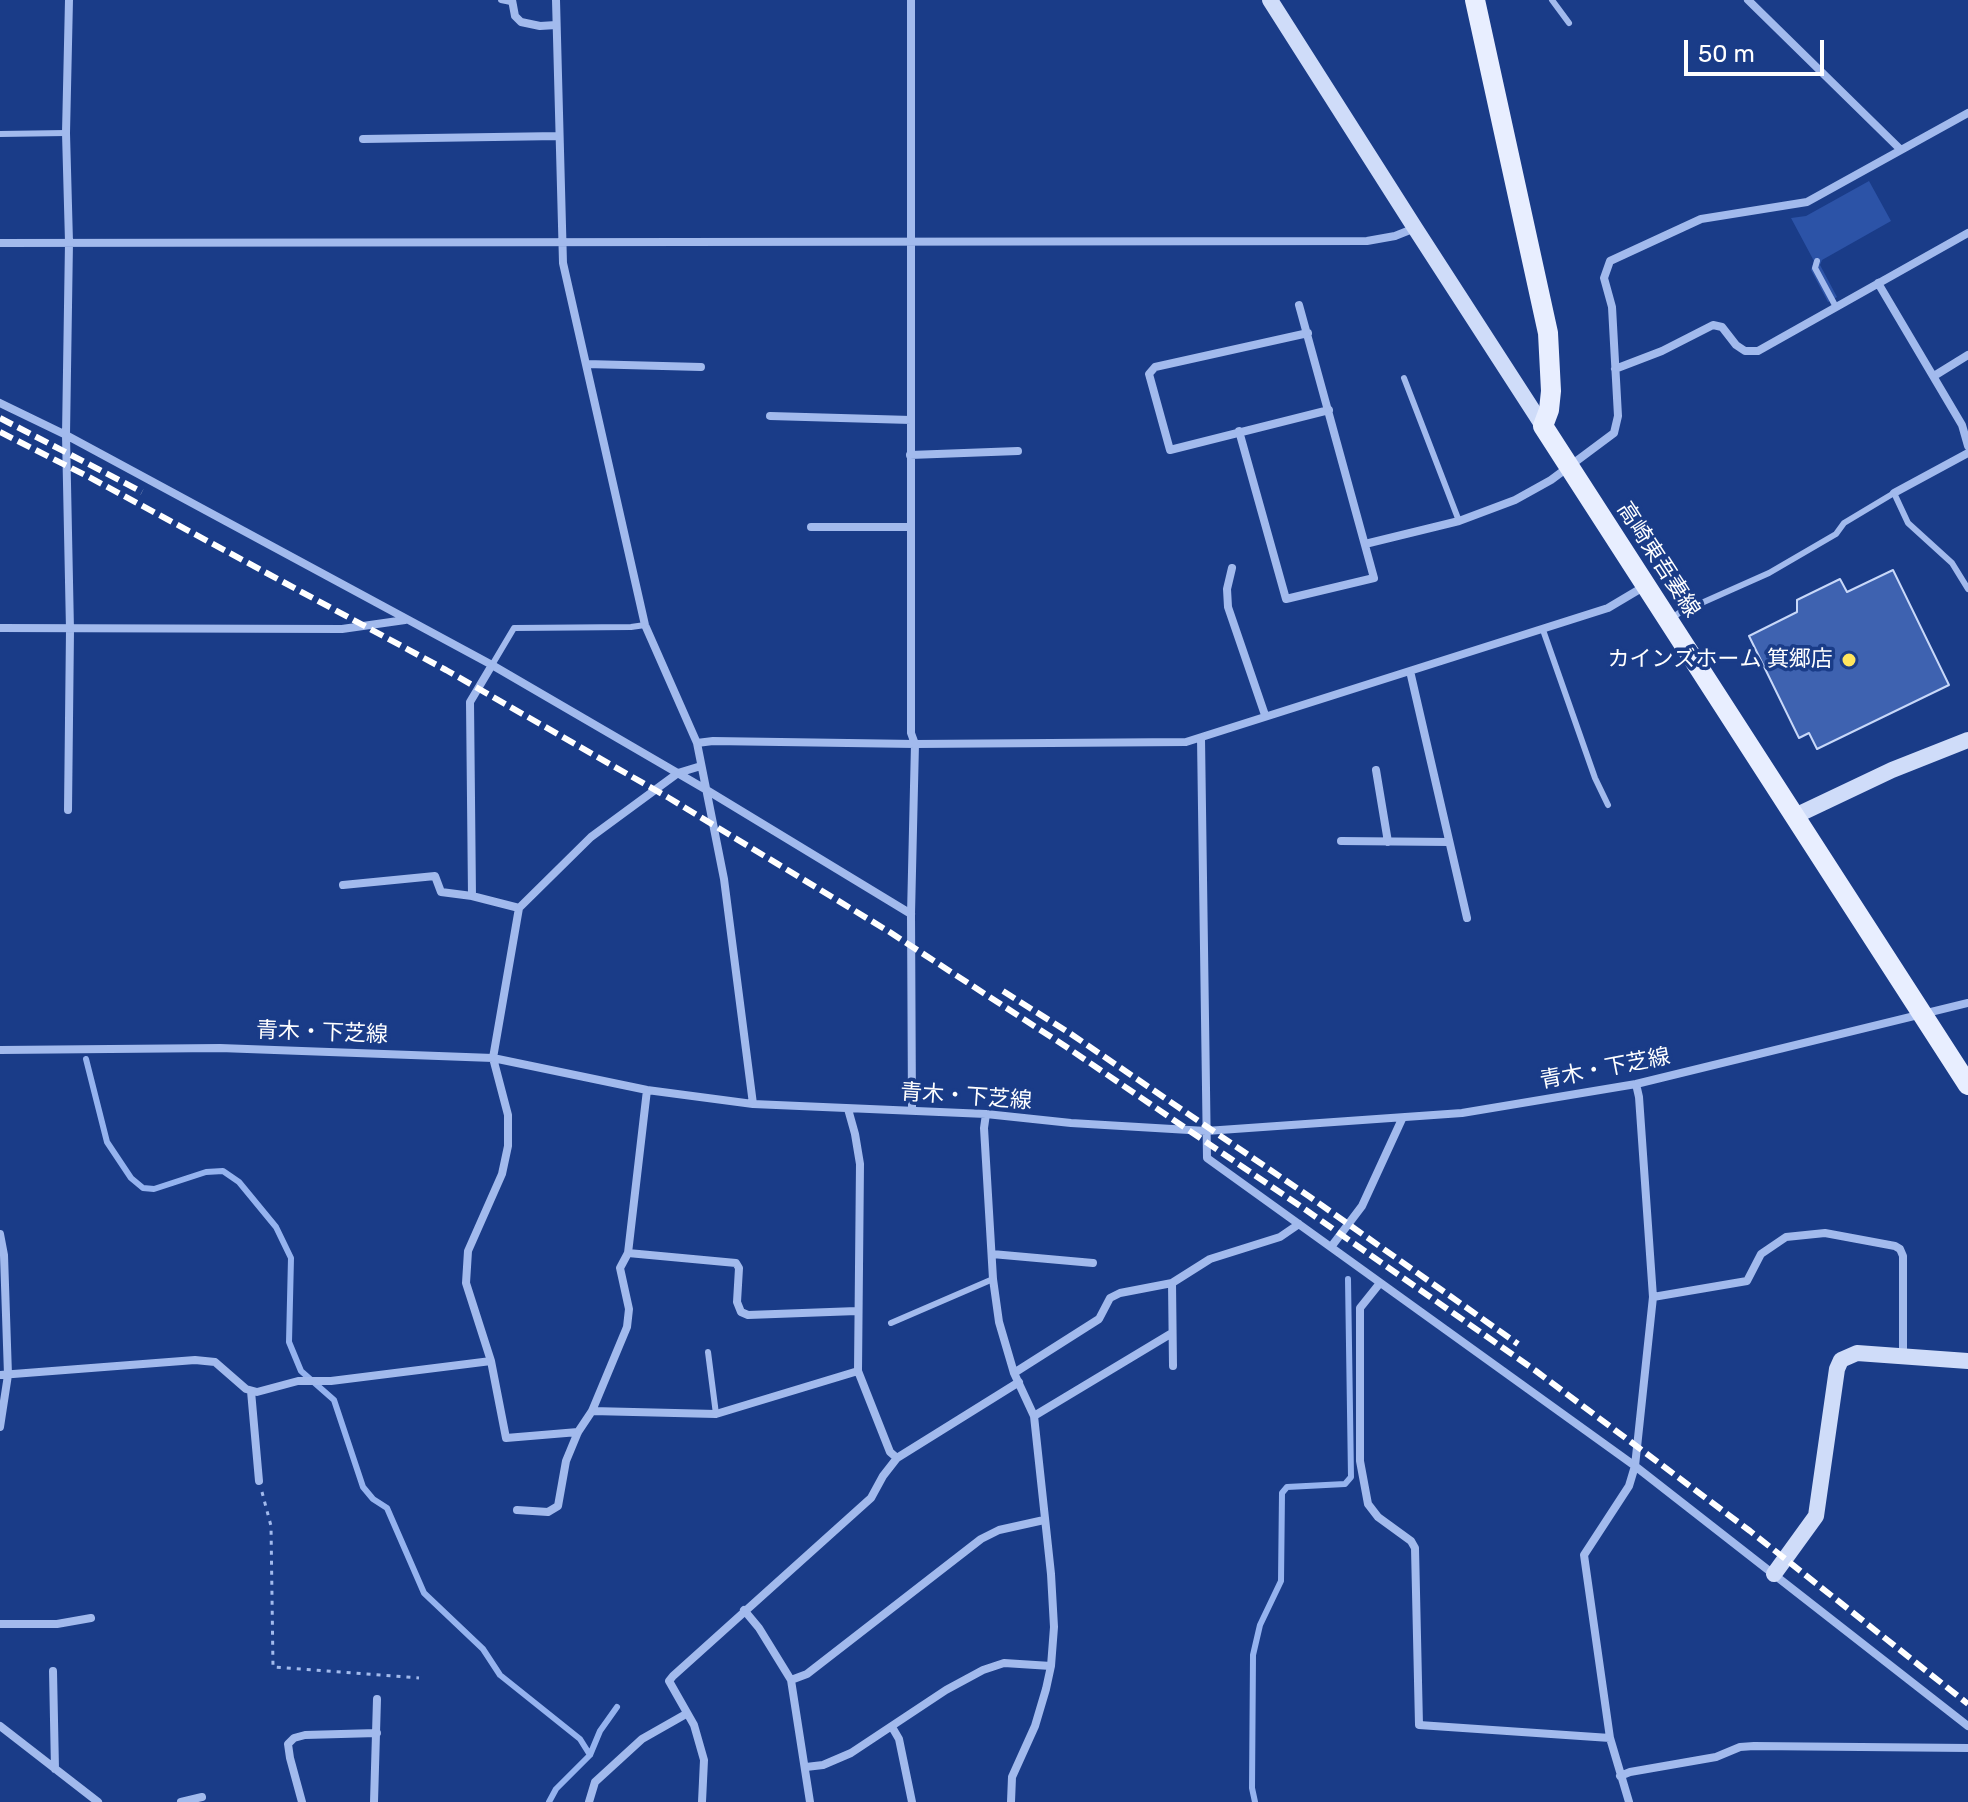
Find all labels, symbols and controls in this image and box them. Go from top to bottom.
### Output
scale bar [1688,24,1828,74]
text: 50 m [1698,40,1755,68]
street label: 高崎東吾妻線 [1611,497,1705,623]
place label: カインズホーム 箕郷店 [1608,647,1833,673]
marker: カインズホーム 箕郷店 [1840,651,1858,669]
street label: 青木・下芝線 [256,1018,388,1048]
street label: 青木・下芝線 [1538,1043,1672,1095]
street label: 青木・下芝線 [899,1079,1033,1115]

